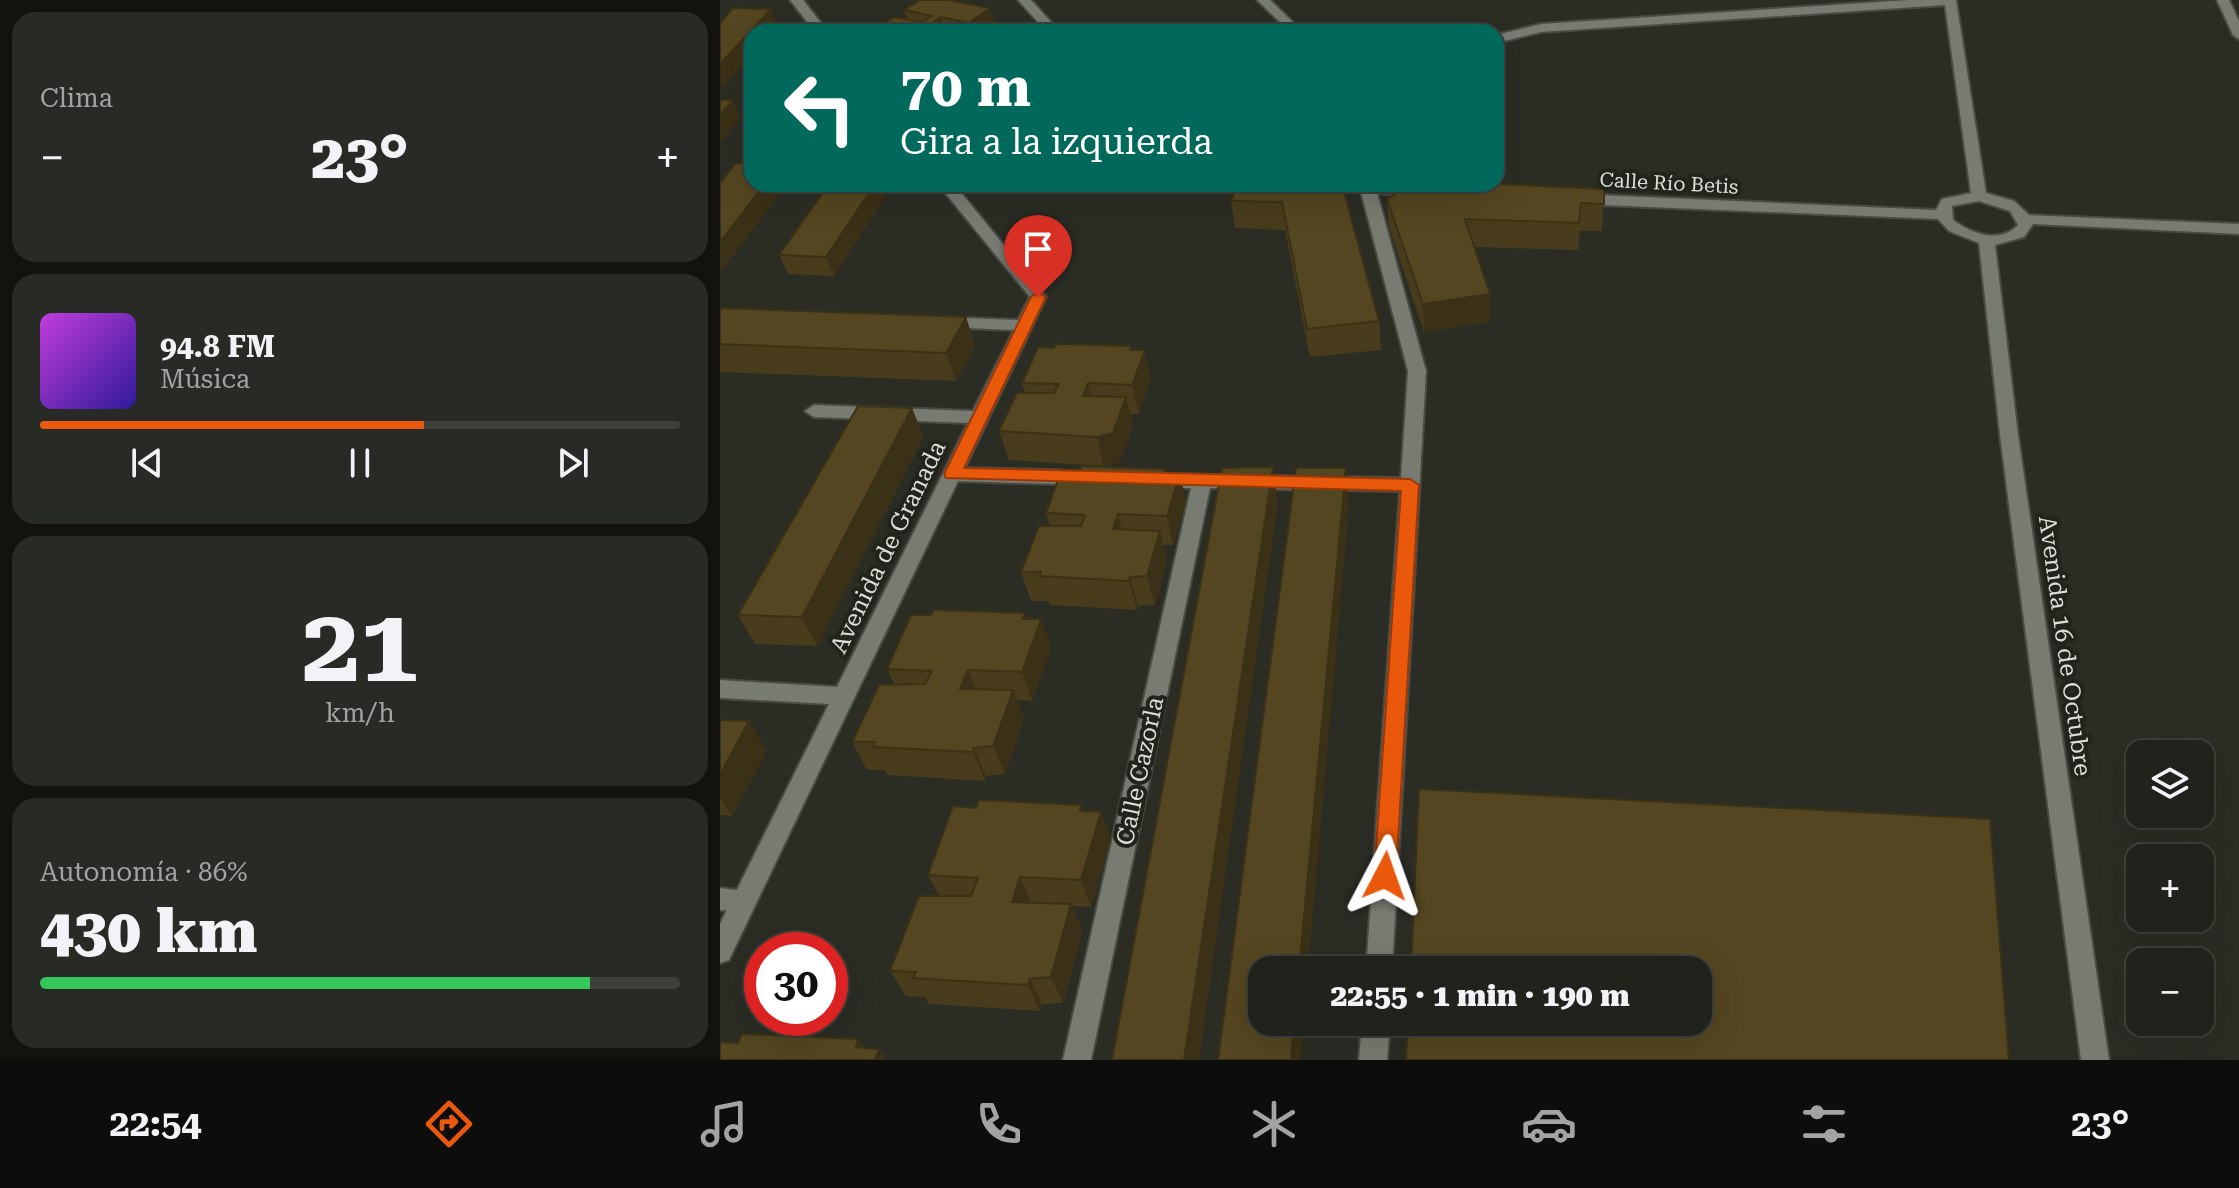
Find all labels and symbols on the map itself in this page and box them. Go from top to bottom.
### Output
street label: Calle Río Betis [1599,167,1739,199]
pin [1004,215,1072,297]
street label: Avenida de Granada [824,436,952,658]
street label: Avenida 16 de Octubre [2033,514,2097,778]
street label: Calle Cazorla [1111,694,1169,848]
position arrow [1343,834,1427,918]
speed limit sign: 30 [744,932,848,1036]

